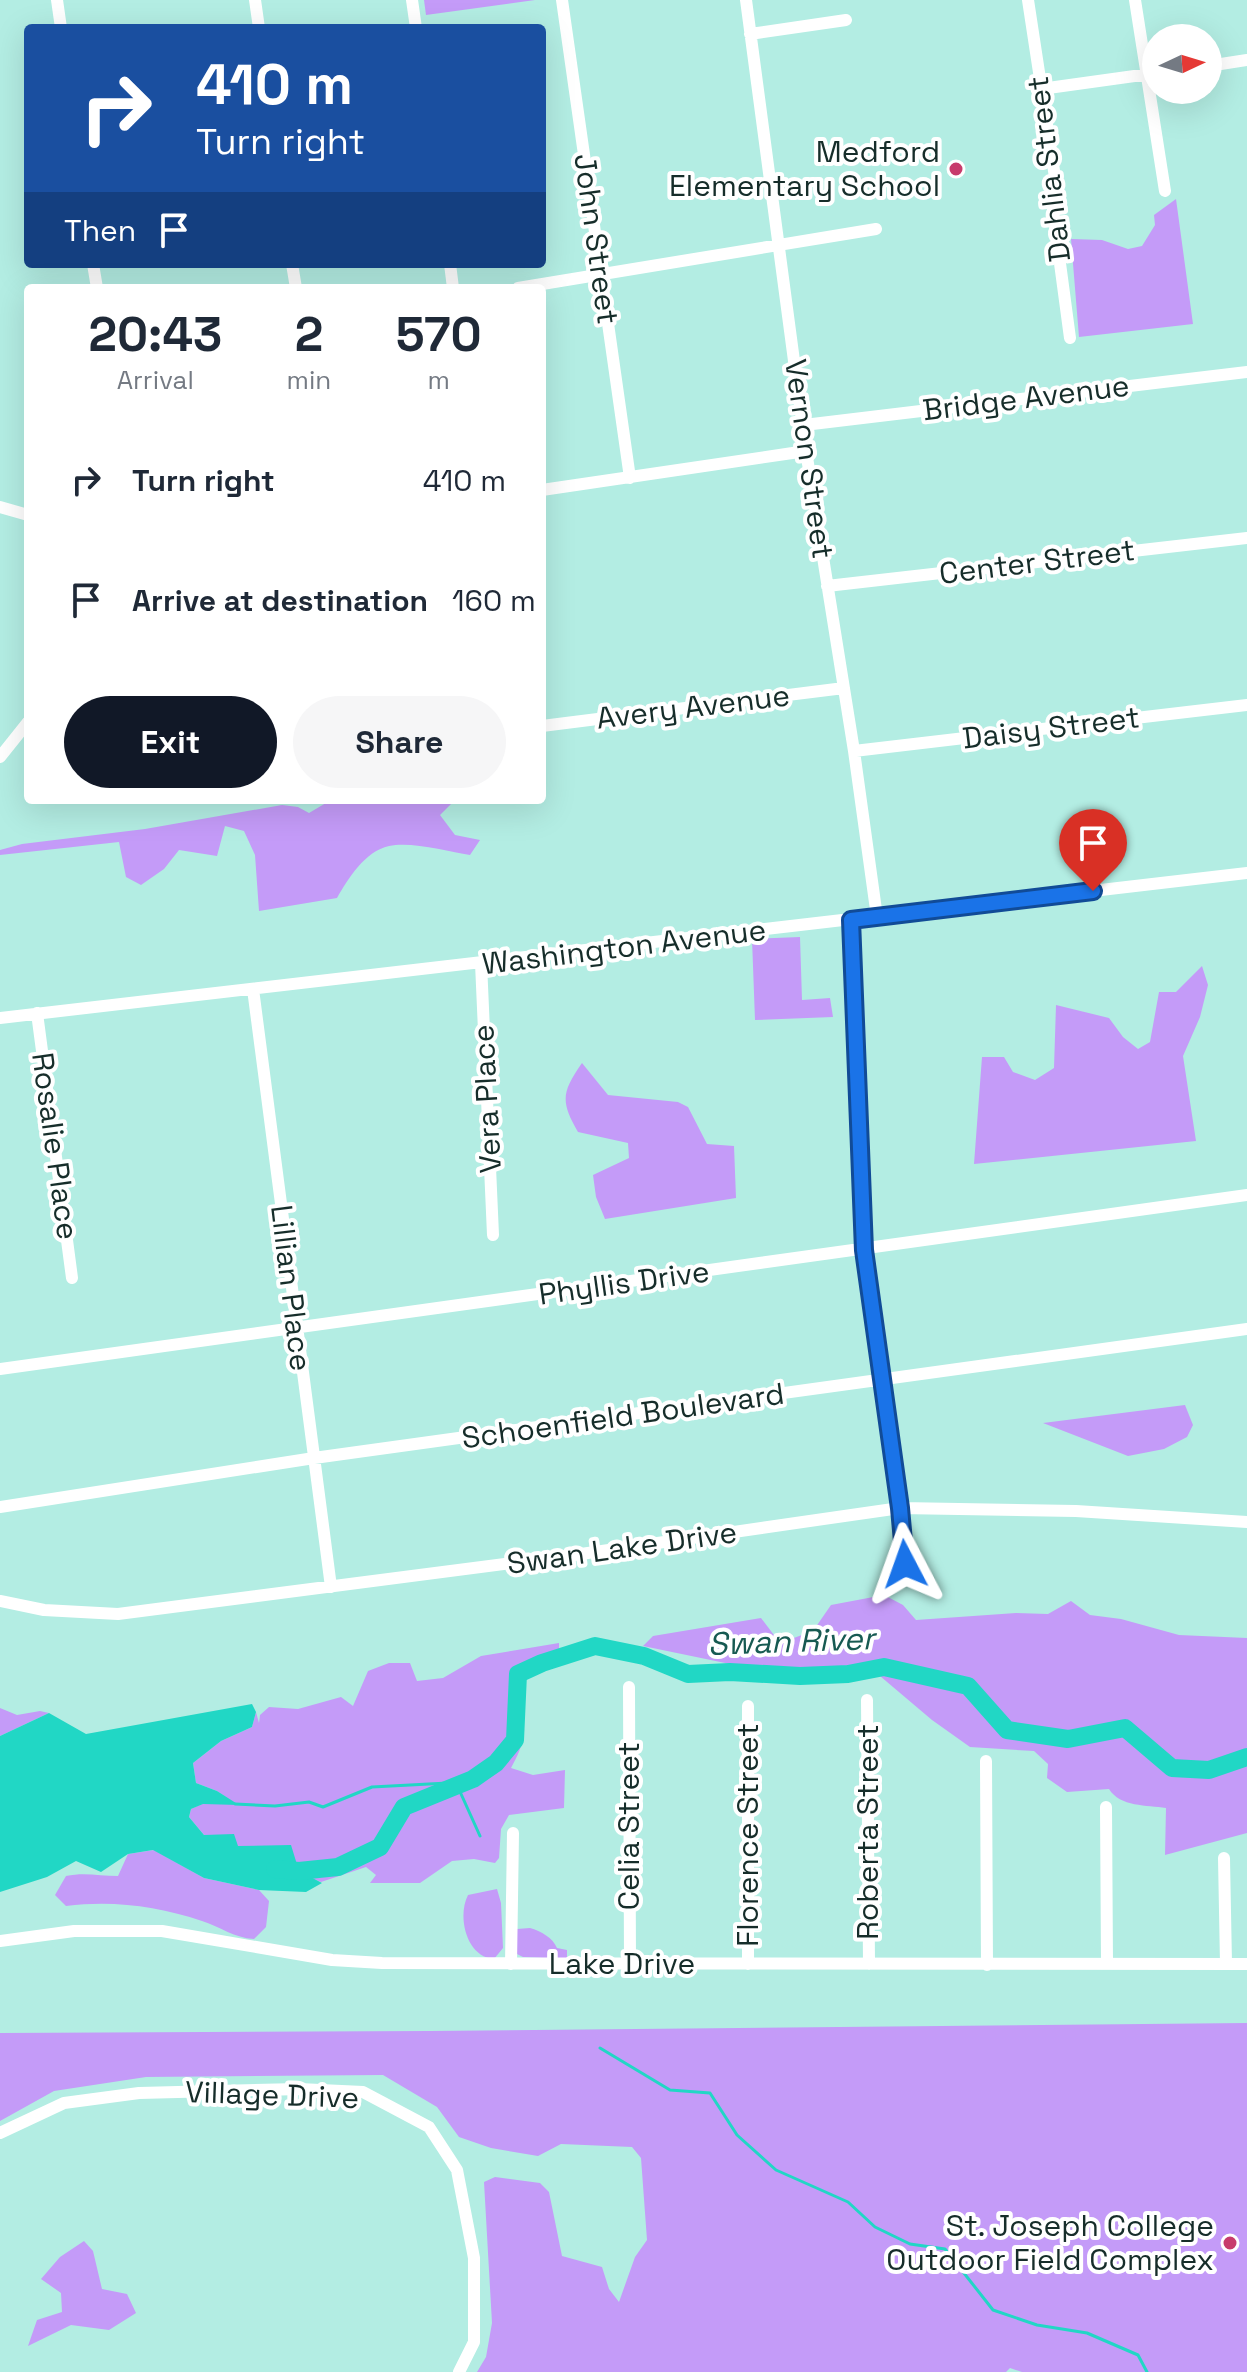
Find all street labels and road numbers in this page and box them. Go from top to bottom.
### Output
street label: Dahlia Street [1018,74,1079,264]
street label: John Street [565,151,628,327]
street label: Vernon Street [776,357,843,561]
street label: Bridge Avenue [920,365,1132,430]
street label: Center Street [937,530,1137,593]
street label: Avery Avenue [594,675,792,738]
street label: Daisy Street [960,697,1142,758]
street label: Washington Avenue [480,910,768,983]
street label: Vera Place [463,1024,510,1174]
street label: Rosalie Place [23,1050,88,1242]
street label: Lillian Place [262,1203,321,1373]
street label: Phyllis Drive [536,1251,712,1314]
street label: Schoenfield Boulevard [459,1374,787,1457]
street label: Swan Lake Drive [504,1512,739,1583]
street label: Florence Street [728,1723,767,1947]
street label: Roberta Street [848,1724,887,1940]
street label: Celia Street [609,1742,648,1910]
street label: Lake Drive [549,1944,695,1983]
street label: Village Drive [184,2072,360,2117]

